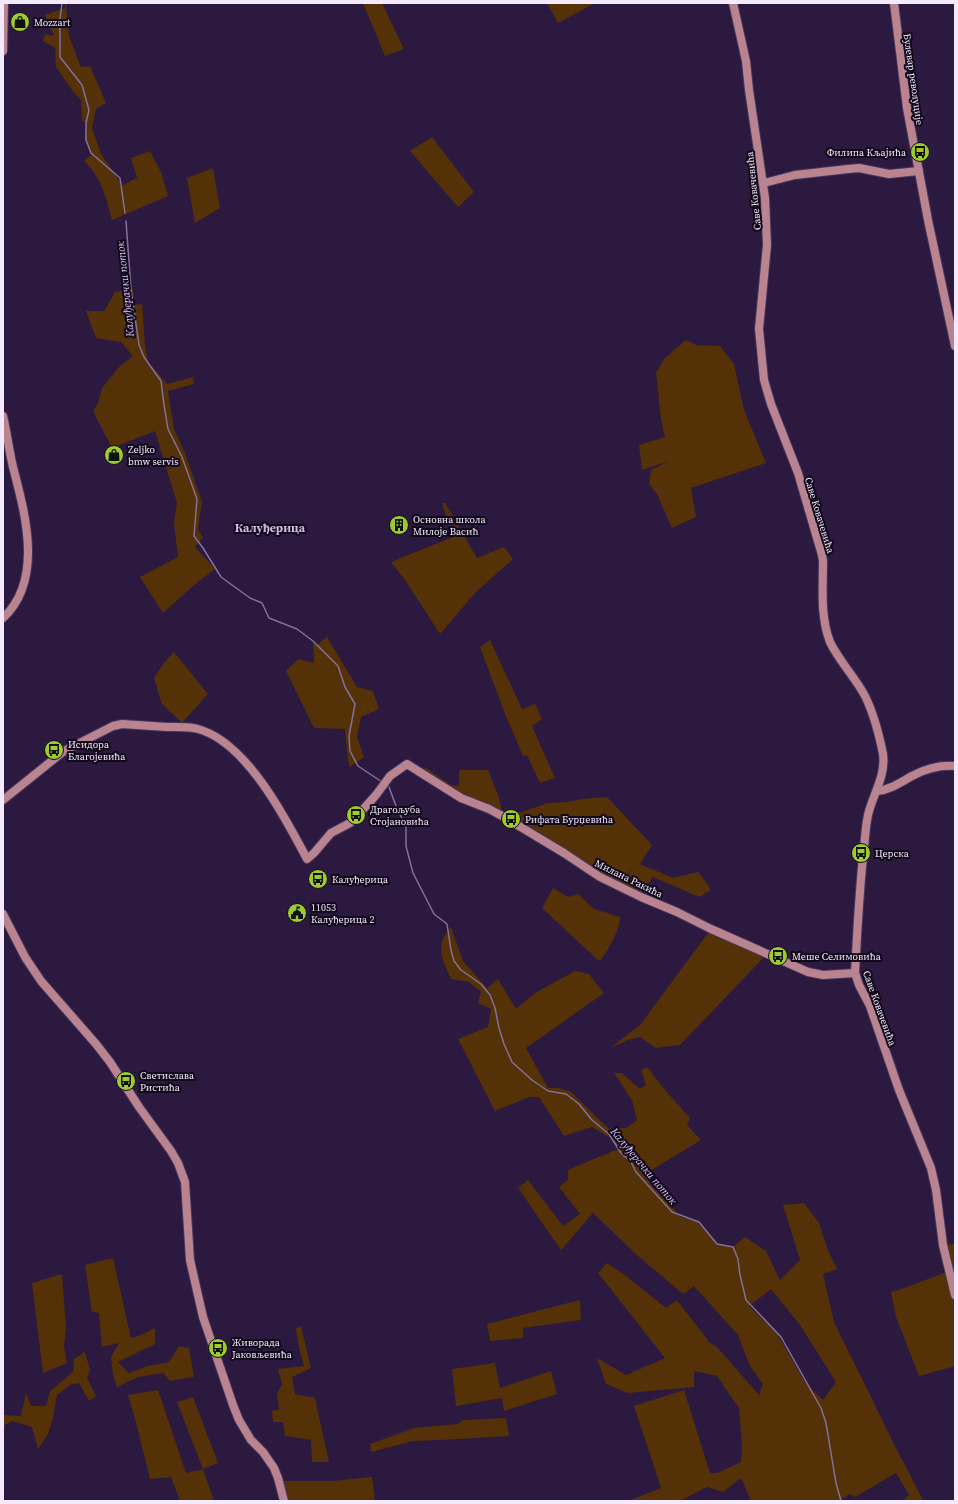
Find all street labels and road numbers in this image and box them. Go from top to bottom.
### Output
street label: Булевар револуције [901,32,926,126]
street label: Саве Ковачевића [743,150,764,231]
street label: Саве Ковачевића [802,476,838,556]
street label: Милана Ракића [593,856,666,901]
street label: Саве Ковачевића [860,969,899,1048]

